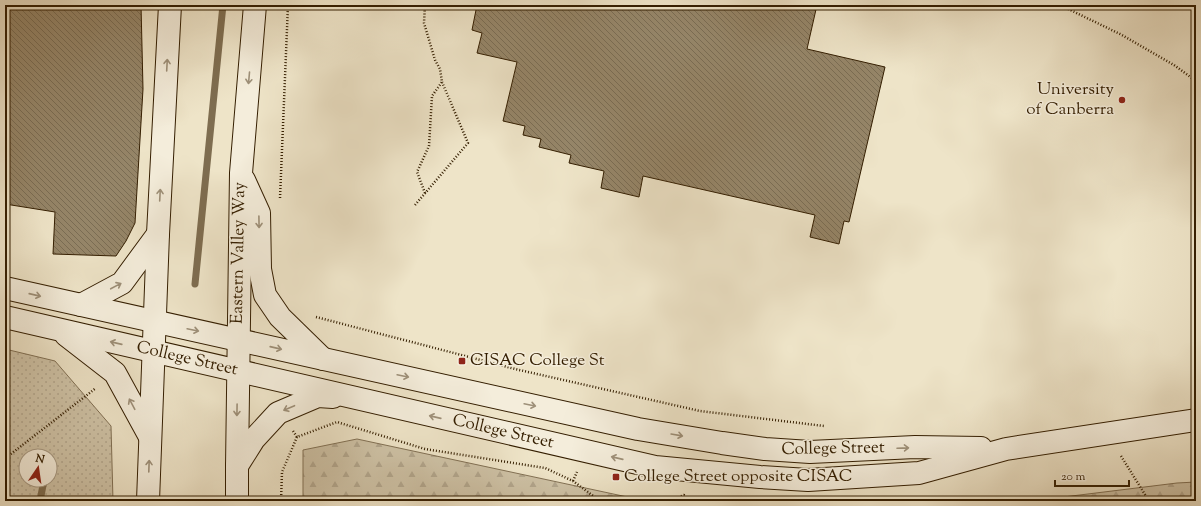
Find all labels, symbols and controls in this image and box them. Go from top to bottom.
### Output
one-way arrow [163,59,171,72]
one-way arrow [245,71,252,84]
place label: University of Canberra [1026,78,1115,122]
marker: University of Canberra [1117,95,1127,105]
street label: Eastern Valley Way [226,181,252,324]
one-way arrow [157,189,164,202]
one-way arrow [255,215,263,228]
one-way arrow [110,282,122,290]
one-way arrow [29,291,42,299]
one-way arrow [186,326,199,334]
street label: College Street [134,336,240,382]
one-way arrow [109,338,122,346]
one-way arrow [269,345,282,353]
place label: CISAC College St [470,349,605,373]
marker: CISAC College St [457,356,467,366]
one-way arrow [396,373,409,381]
one-way arrow [128,398,135,410]
one-way arrow [523,401,536,409]
one-way arrow [233,403,241,416]
one-way arrow [284,405,296,412]
street label: College Street [450,409,556,455]
one-way arrow [429,412,442,420]
one-way arrow [670,432,683,440]
street label: College Street [781,436,885,462]
one-way arrow [896,444,909,452]
north arrow [18,448,58,488]
text: N [33,450,46,468]
one-way arrow [610,454,623,462]
one-way arrow [145,460,153,473]
scale bar [1055,462,1129,488]
place label: College Street opposite CISAC [624,465,852,489]
text: 20 m [1061,468,1086,486]
marker: College Street opposite CISAC [611,472,621,482]

